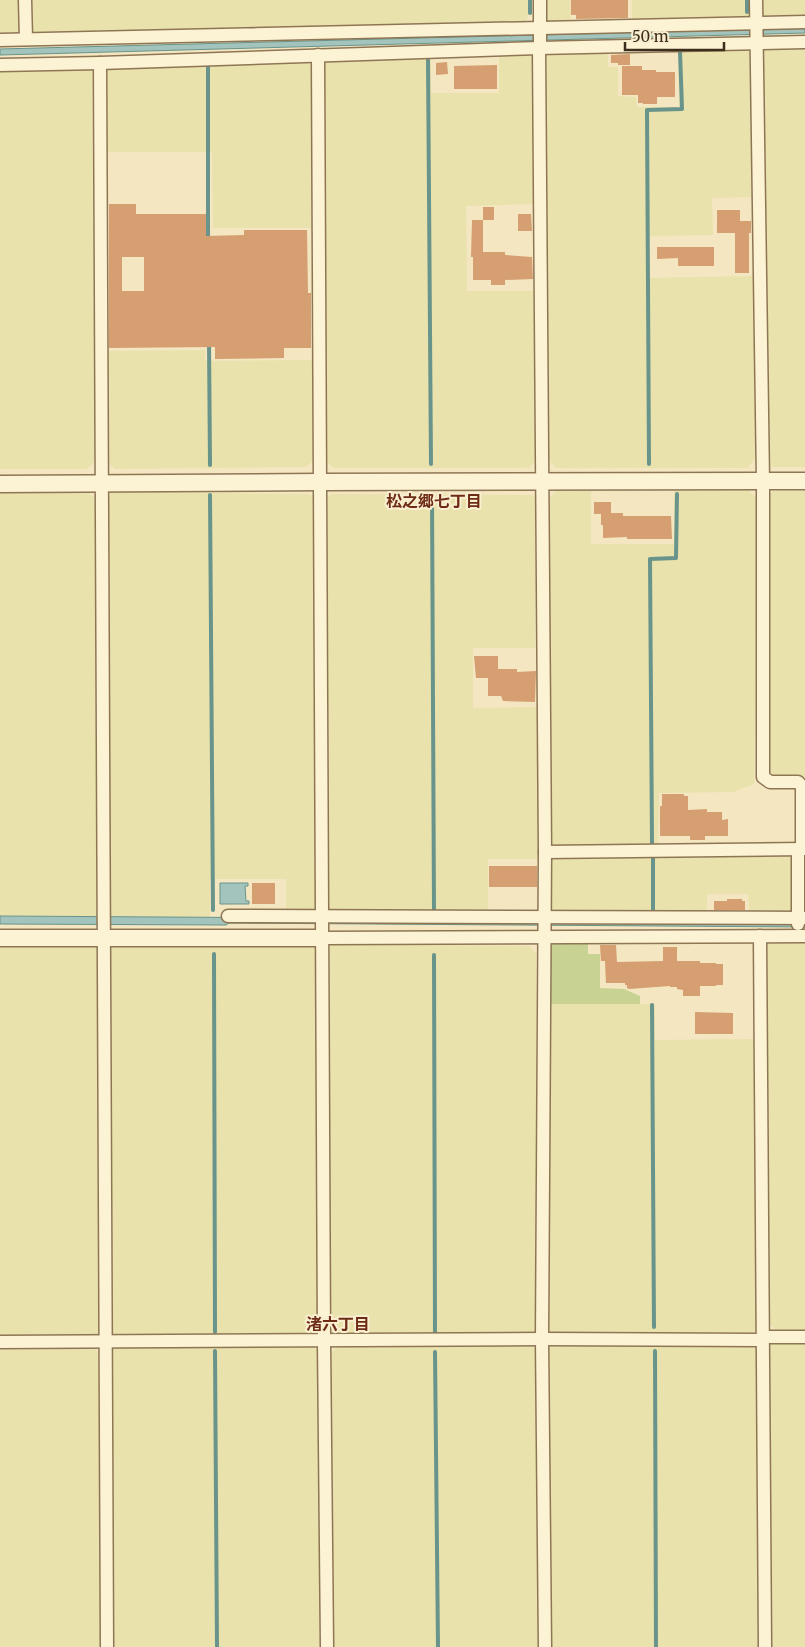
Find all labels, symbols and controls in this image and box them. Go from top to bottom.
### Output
scale bar [625,20,724,52]
text: 50 m [632,27,669,46]
district label: 松之郷七丁目 [386,491,482,511]
district label: 渚六丁目 [306,1314,370,1334]

